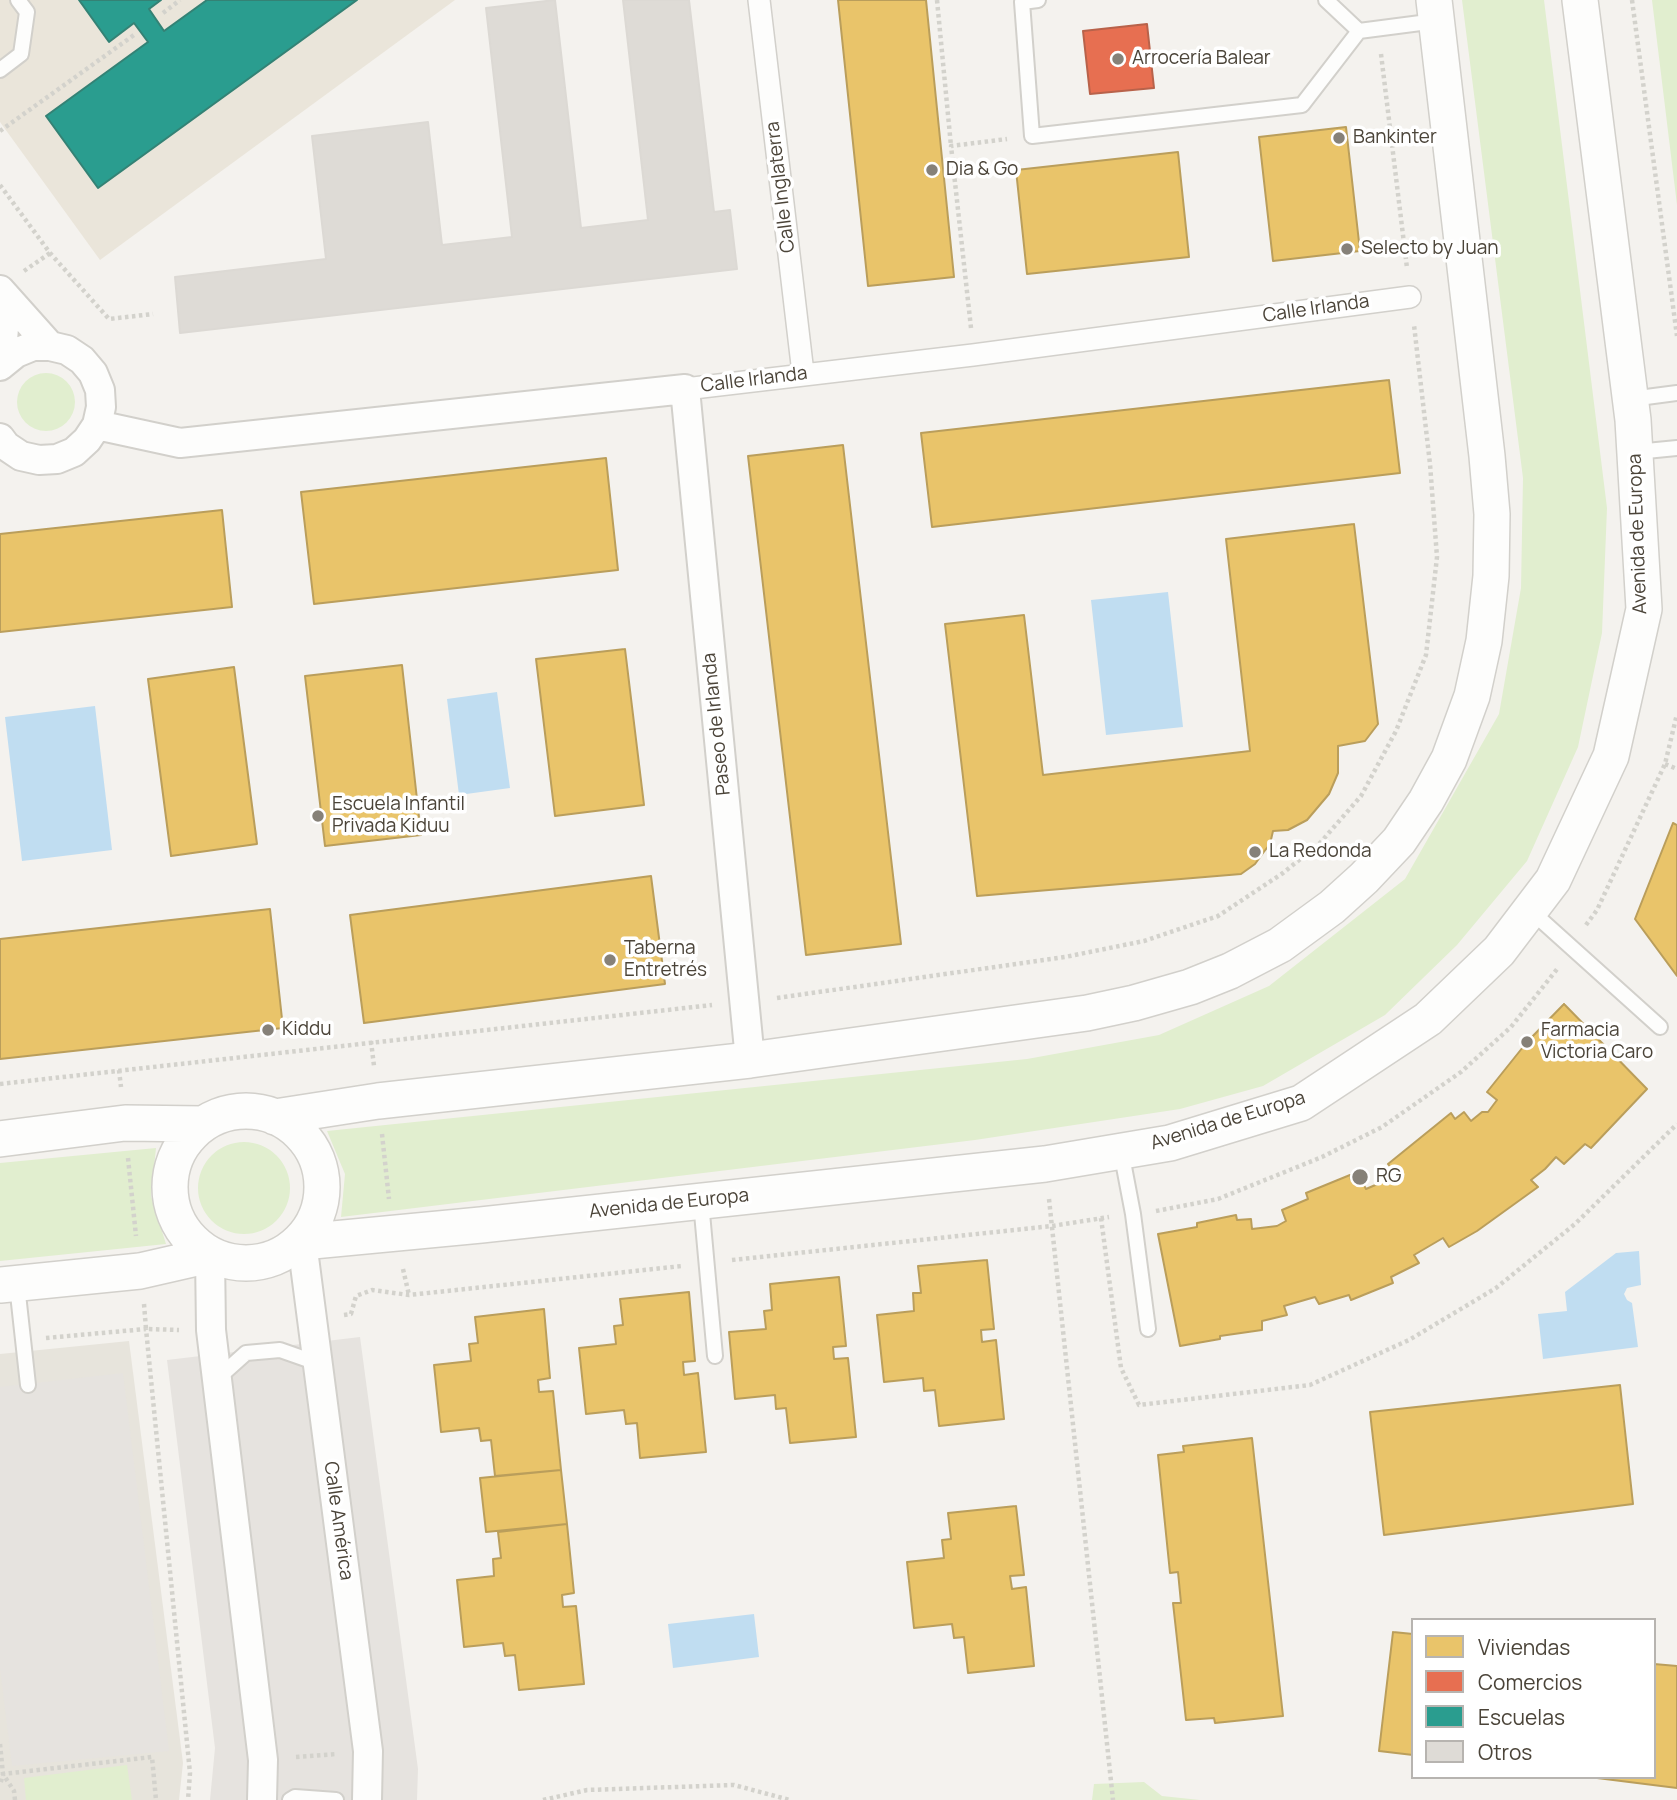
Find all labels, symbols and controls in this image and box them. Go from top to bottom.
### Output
place label: Arrocería Balear [1132,48,1271,70]
marker: Arrocería Balear [1110,51,1126,67]
street label: Calle Inglaterra [762,120,800,254]
place label: Bankinter [1353,127,1437,149]
marker: Bankinter [1331,130,1347,146]
place label: Dia & Go [946,159,1018,181]
marker: Dia & Go [924,162,940,178]
place label: Selecto by Juan [1361,238,1499,260]
marker: Selecto by Juan [1339,241,1355,257]
street label: Calle Irlanda [1261,290,1371,328]
street label: Calle Irlanda [699,362,809,398]
street label: Avenida de Europa [1624,453,1652,615]
street label: Paseo de Irlanda [698,652,736,796]
place label: Escuela Infantil Privada Kiduu [332,794,465,838]
marker: Escuela Infantil Privada Kiduu [310,808,326,824]
place label: La Redonda [1269,841,1372,863]
marker: La Redonda [1247,844,1263,860]
place label: Taberna Entretrés [624,938,707,982]
marker: Taberna Entretrés [602,952,618,968]
place label: Kiddu [282,1019,332,1041]
place label: Farmacia Victoria Caro [1541,1020,1653,1064]
marker: Kiddu [260,1022,276,1038]
marker: Farmacia Victoria Caro [1519,1034,1535,1050]
street label: Avenida de Europa [1148,1087,1308,1155]
place label: RG [1376,1166,1401,1188]
marker: RG [1350,1167,1370,1187]
street label: Avenida de Europa [588,1184,750,1224]
street label: Calle América [318,1460,358,1582]
legend [1411,1618,1656,1779]
text: Viviendas [1478,1633,1570,1661]
text: Comercios [1478,1668,1582,1696]
text: Escuelas [1478,1703,1565,1731]
text: Otros [1478,1738,1532,1766]

